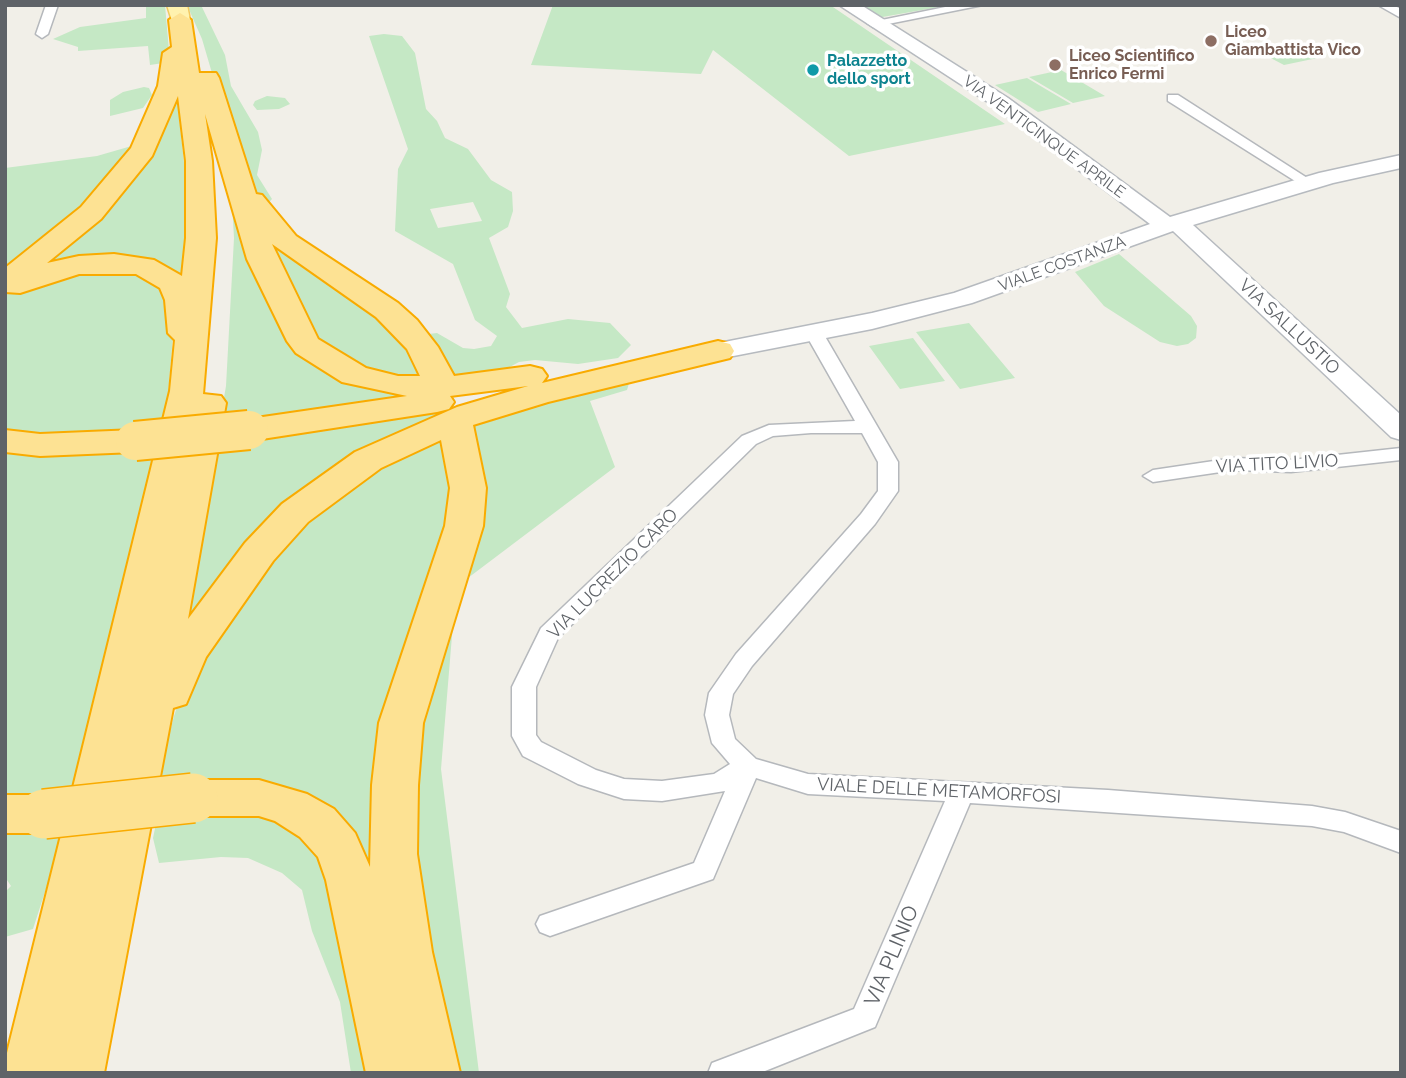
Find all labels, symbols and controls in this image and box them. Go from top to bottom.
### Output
place label: Liceo Giambattista Vico [1225,22,1361,60]
marker: Liceo Giambattista Vico [1203,33,1219,49]
place label: Liceo Scientifico Enrico Fermi [1069,46,1195,84]
place label: Palazzetto dello sport [827,51,911,89]
marker: Liceo Scientifico Enrico Fermi [1047,57,1063,73]
marker: Palazzetto dello sport [805,62,821,78]
street label: VIA VENTICINQUE APRILE [959,72,1129,202]
street label: VIALE COSTANZA [996,232,1128,296]
street label: VIA SALLUSTIO [1234,275,1344,379]
street label: VIA TITO LIVIO [1215,450,1339,478]
street label: VIA LUCREZIO CARO [543,504,683,644]
street label: VIALE DELLE METAMORFOSI [816,774,1062,808]
street label: VIA PLINIO [860,902,924,1010]

